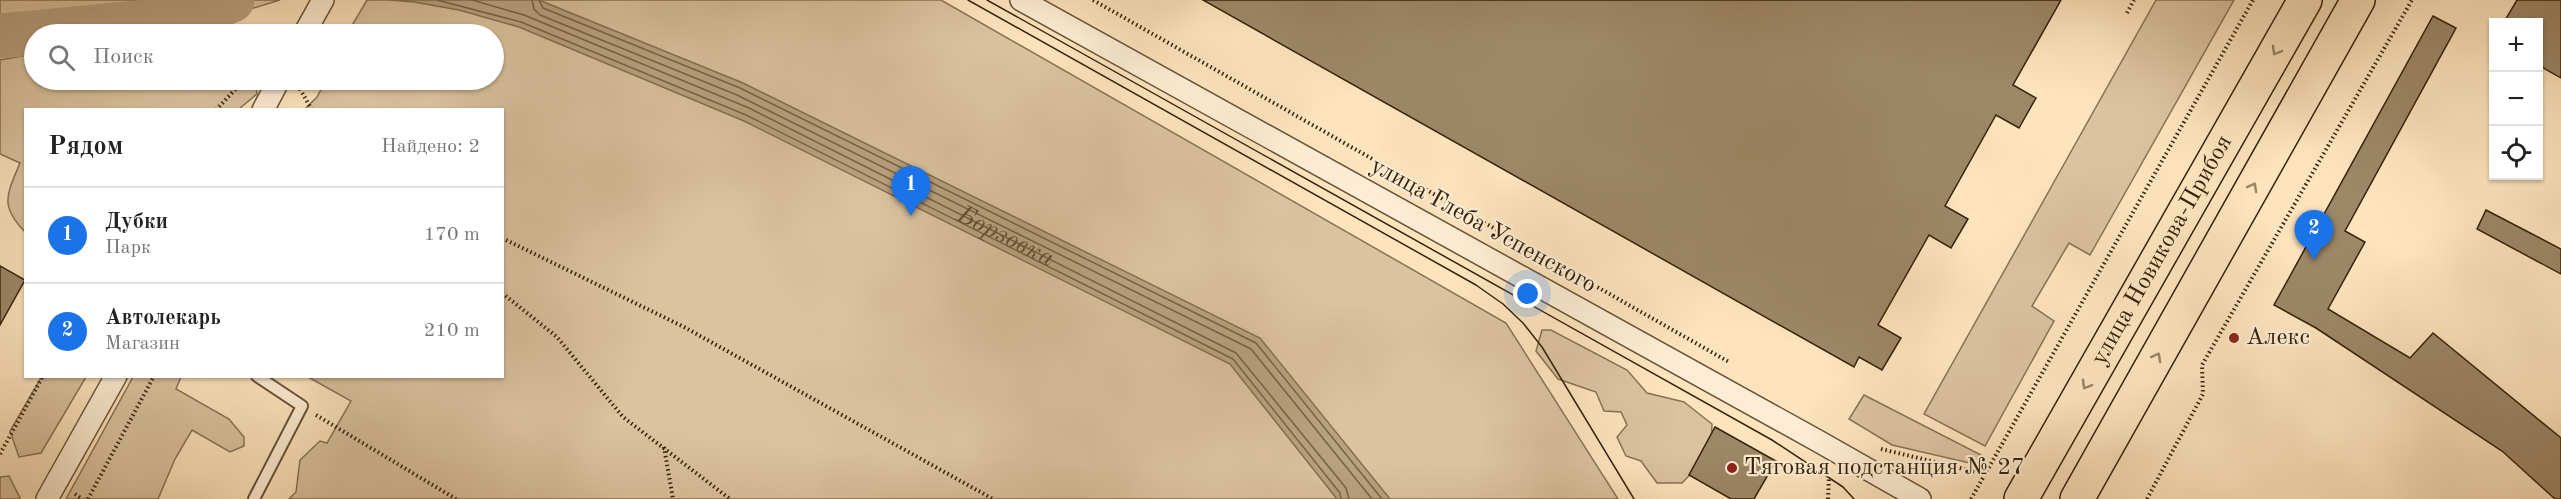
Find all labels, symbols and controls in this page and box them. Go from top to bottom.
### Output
map controls [2489,18,2543,180]
button: + [2489,18,2543,72]
search box [24,24,504,90]
icon: search [45,41,78,74]
one-way arrow [2272,45,2284,55]
text: Поиск [93,46,154,68]
button: − [2489,72,2543,126]
button: locate [2489,126,2543,180]
street label: улица Новикова-Прибоя [2088,131,2237,369]
text: Рядом [48,134,123,160]
text: Найдено: 2 [381,137,480,157]
street label: улица Глеба Успенского [1366,154,1600,298]
pin: 1 [892,166,930,216]
one-way arrow [2245,183,2257,193]
water label: Борзовка [952,202,1058,272]
pin: 2 [2294,210,2334,260]
text: Дубки [105,211,168,233]
text: 1 [62,225,73,245]
text: 170 m [424,225,480,245]
text: Парк [105,238,151,258]
your location [1513,279,1542,308]
text: Автолекарь [105,307,221,329]
text: 2 [62,321,73,341]
text: 210 m [424,321,480,341]
place label: Алекс [2246,326,2310,350]
marker: Алекс [2227,331,2241,345]
text: Магазин [105,334,180,354]
one-way arrow [2150,352,2161,363]
one-way arrow [2082,378,2094,389]
place label: Тяговая подстанция № 27 [1744,456,2025,480]
marker: Тяговая подстанция № 27 [1725,461,1739,475]

